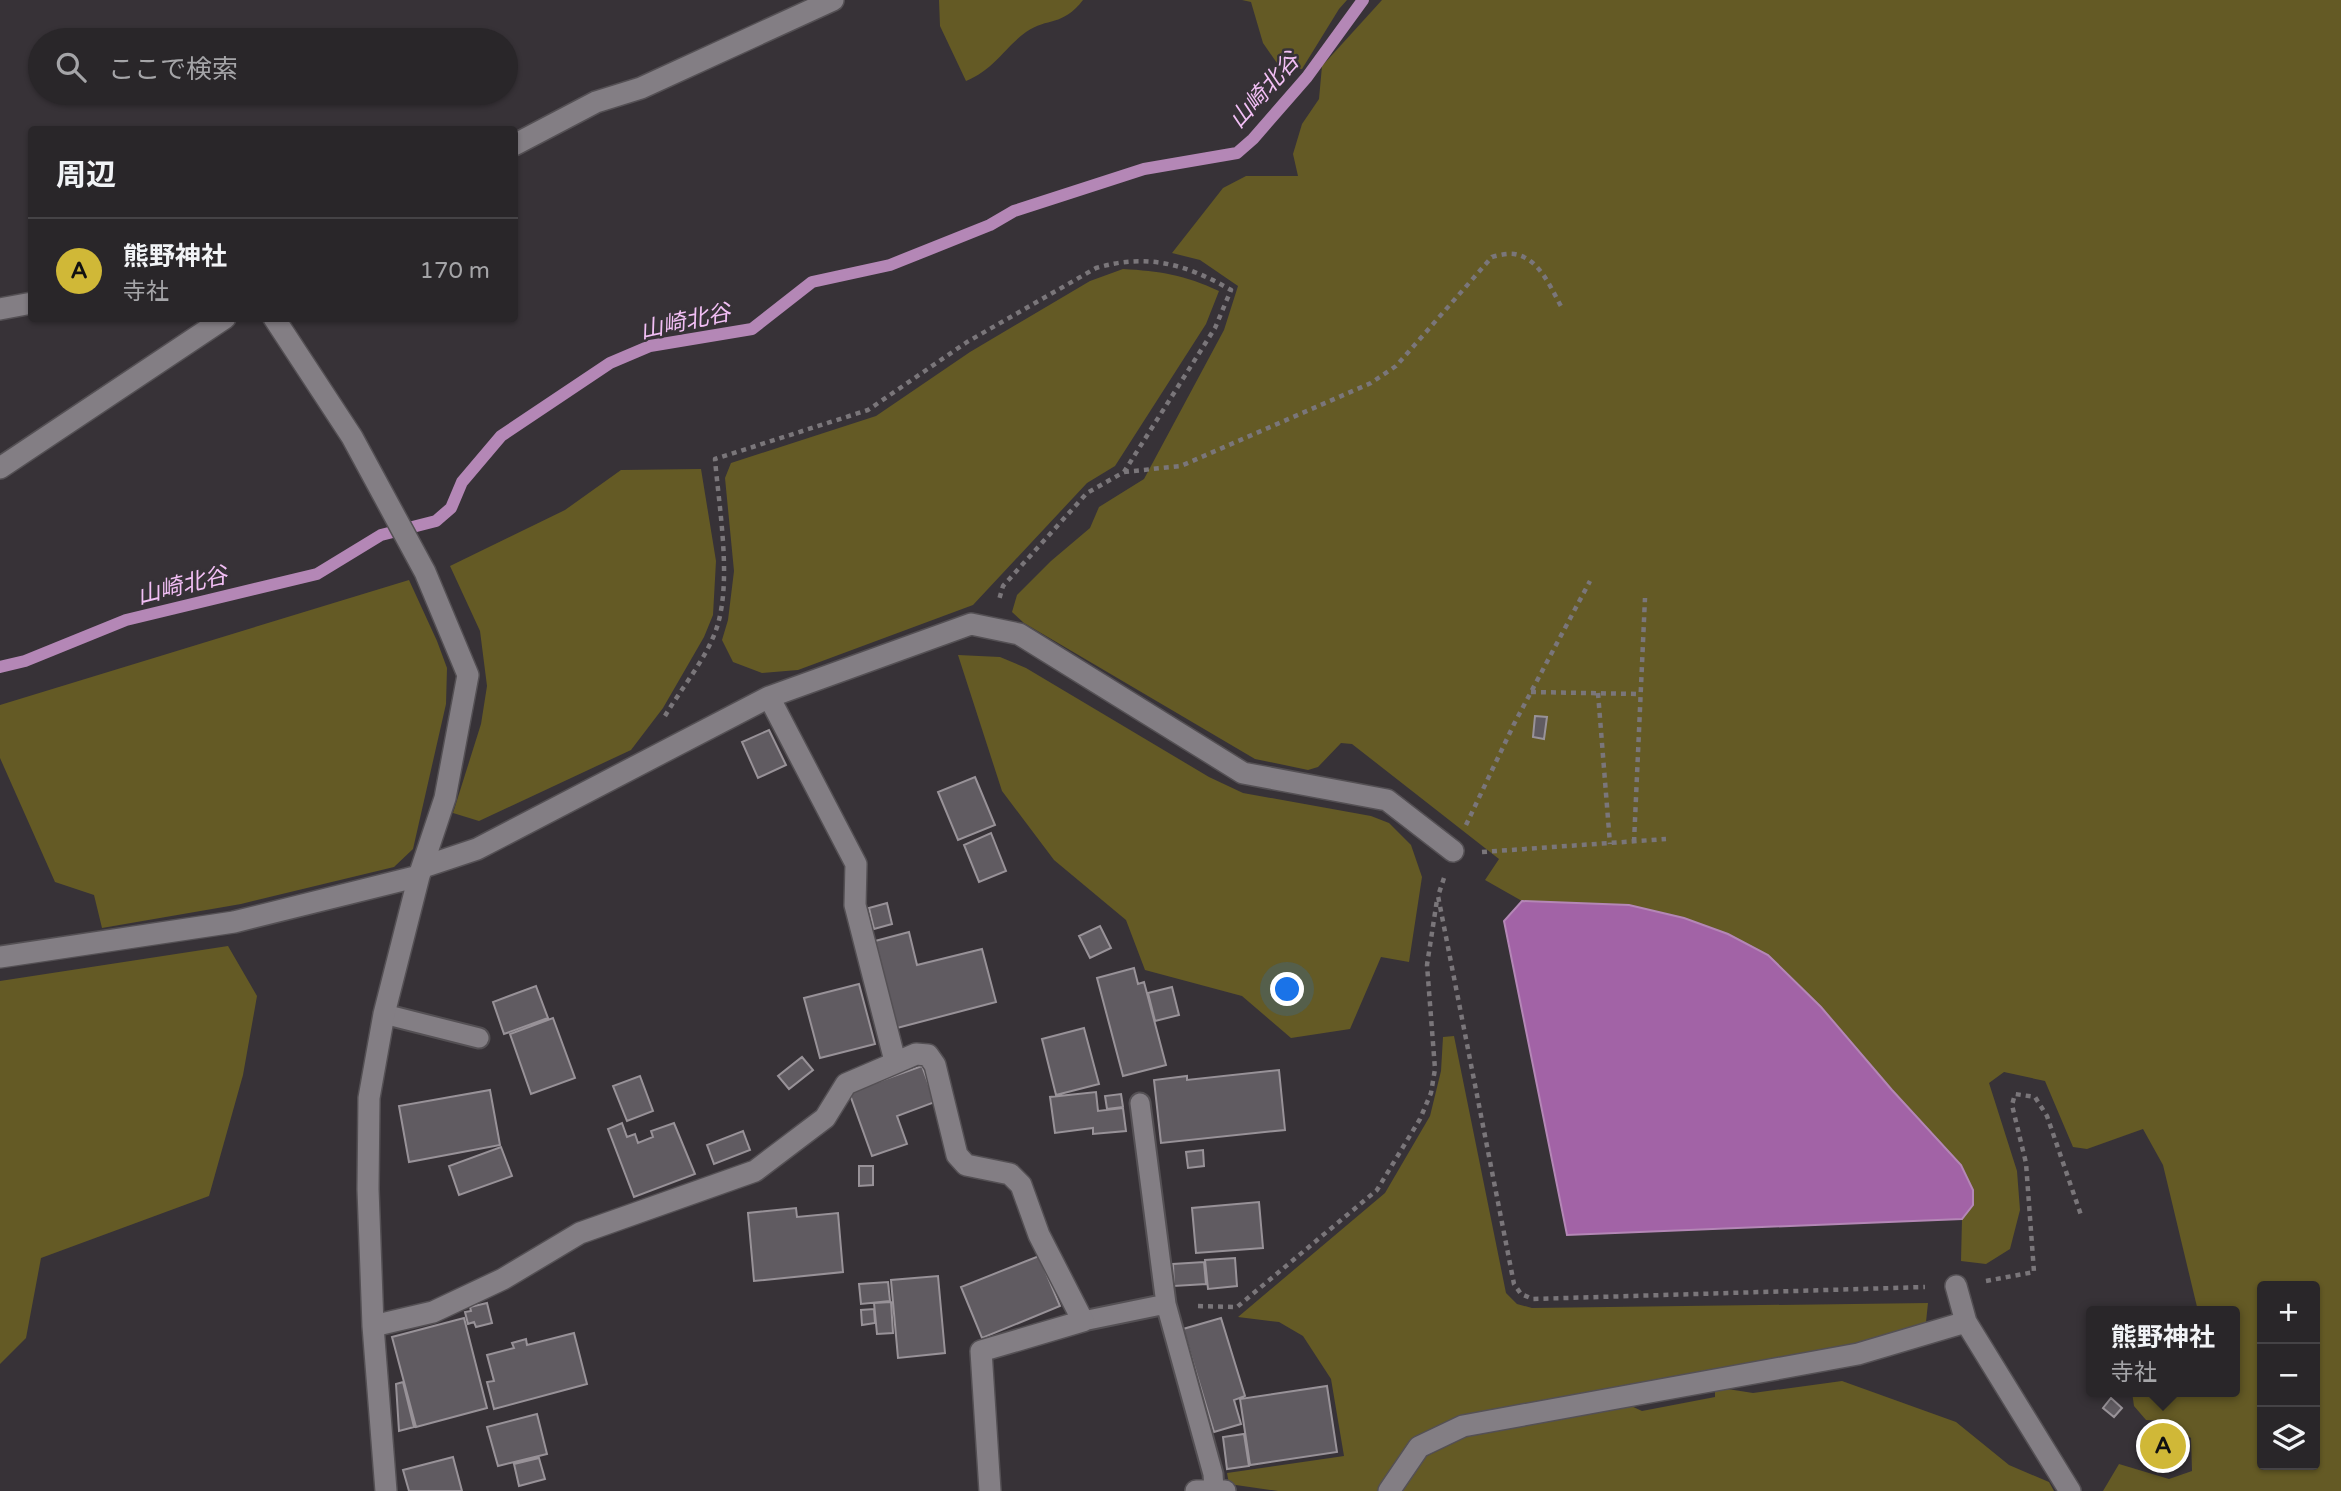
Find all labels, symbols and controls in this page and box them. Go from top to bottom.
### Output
search box [28,28,518,105]
water label: 山崎北谷 [1224,46,1307,134]
icon: search [52,48,90,86]
text: ここで検索 [108,54,238,85]
text: 周辺 [56,157,116,194]
text: 熊野神社 [123,241,227,272]
text: A [70,257,88,285]
text: 170 m [420,257,490,285]
text: 寺社 [123,278,169,306]
water label: 山崎北谷 [637,298,735,345]
water label: 山崎北谷 [134,561,232,611]
your location [1270,972,1304,1006]
map controls [2257,1281,2320,1470]
button: + [2257,1281,2320,1344]
popup [2086,1306,2240,1397]
text: 熊野神社 [2111,1322,2215,1353]
button: − [2257,1344,2320,1407]
text: 寺社 [2111,1359,2157,1387]
button: layers [2257,1407,2320,1470]
pin: A [2140,1420,2186,1472]

